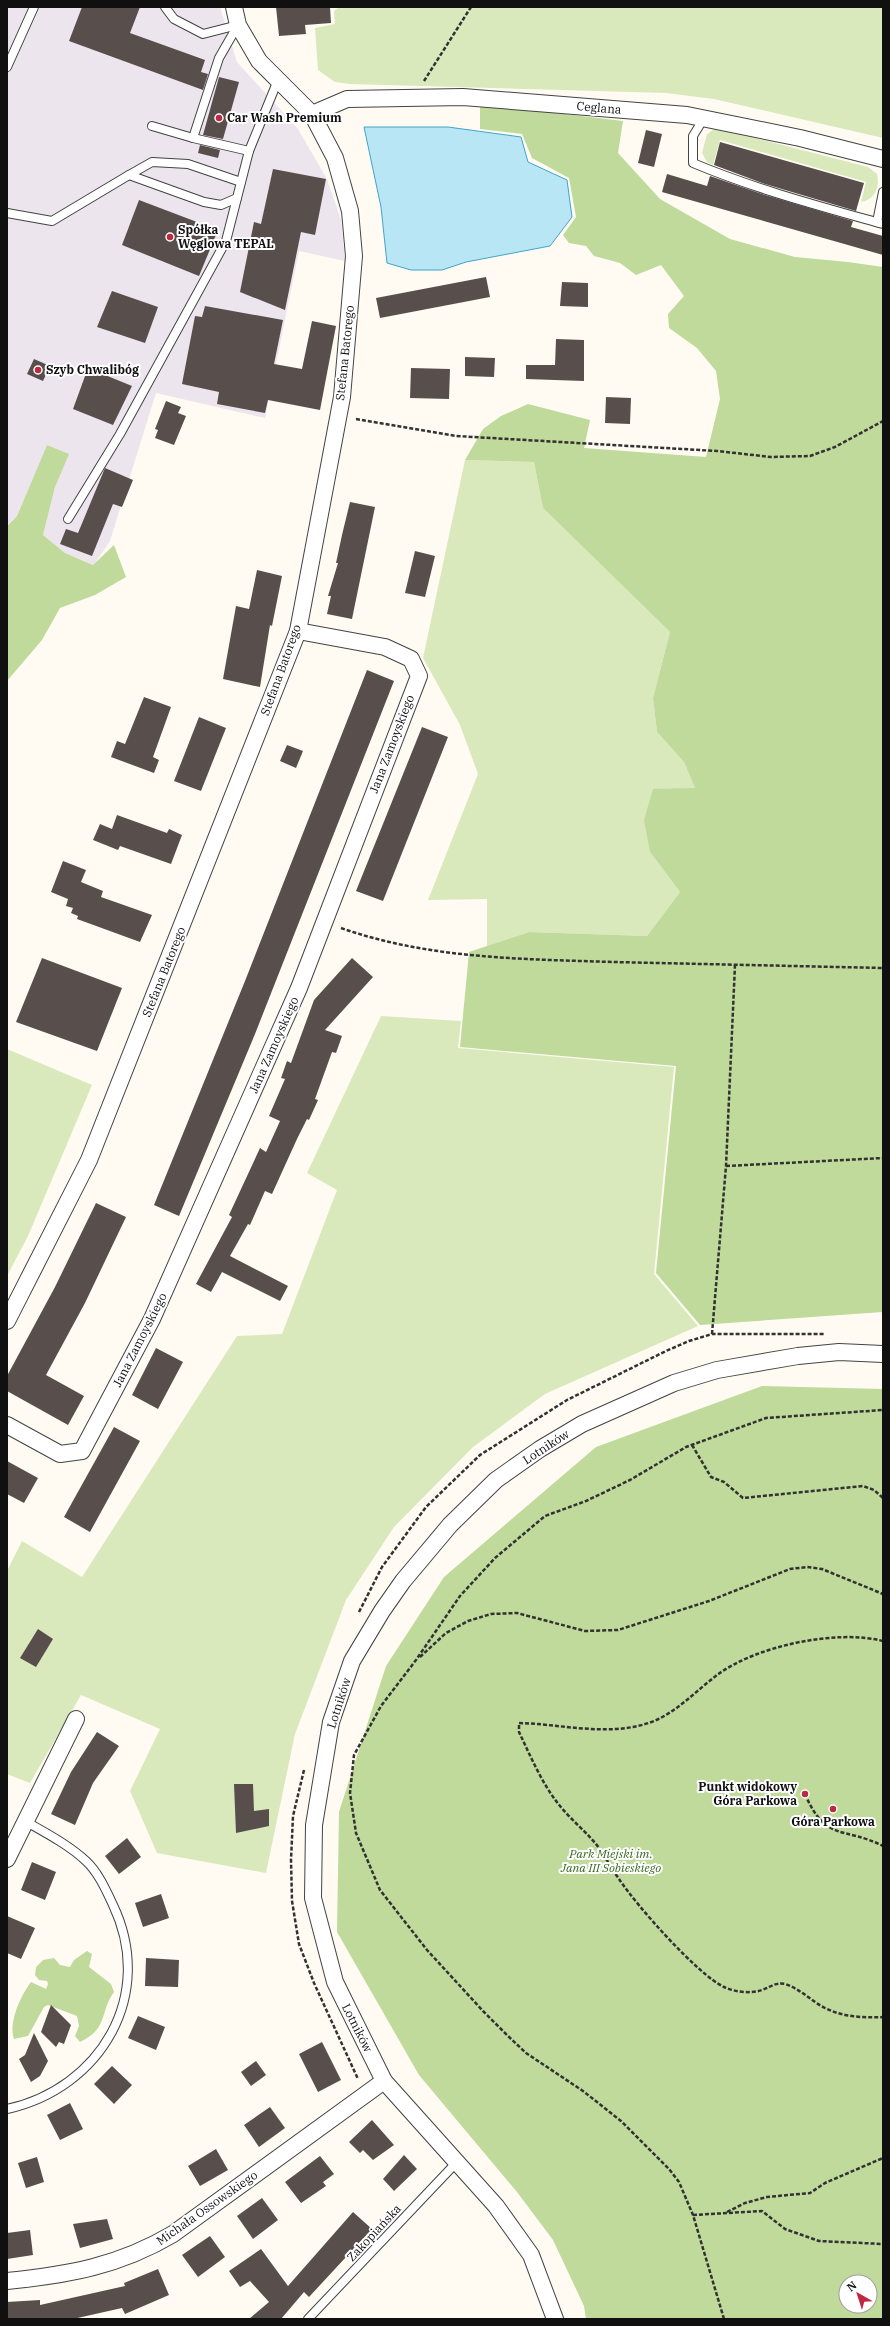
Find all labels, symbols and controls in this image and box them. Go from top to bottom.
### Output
street label: Ceglana [576,98,623,117]
place label: Car Wash Premium [227,110,342,125]
marker: Car Wash Premium [214,113,224,123]
place label: Spółka Węglowa TEPAL [178,222,274,251]
marker: Spółka Węglowa TEPAL [165,232,175,242]
street label: Stefana Batorego [332,304,357,401]
place label: Szyb Chwalibóg [46,362,139,377]
marker: Szyb Chwalibóg [33,365,43,375]
street label: Stefana Batorego [257,622,304,717]
street label: Jana Zamoyskiego [366,692,417,795]
street label: Stefana Batorego [139,924,189,1019]
street label: Jana Zamoyskiego [246,994,302,1095]
street label: Jana Zamoyskiego [109,1290,170,1389]
street label: Lotników [520,1426,572,1467]
street label: Lotników [323,1675,354,1730]
place label: Punkt widokowy Góra Parkowa [698,1779,797,1808]
marker: Punkt widokowy Góra Parkowa [800,1789,810,1799]
marker: Góra Parkowa [828,1804,838,1814]
place label: Góra Parkowa [791,1814,875,1829]
park label: Park Miejski im. Jana III Sobieskiego [560,1846,661,1875]
street label: Lotników [339,2001,376,2055]
street label: Michała Ossowskiego [153,2167,260,2248]
street label: Zakopiańska [343,2201,404,2264]
north arrow [838,2274,878,2314]
text: N [844,2278,860,2294]

